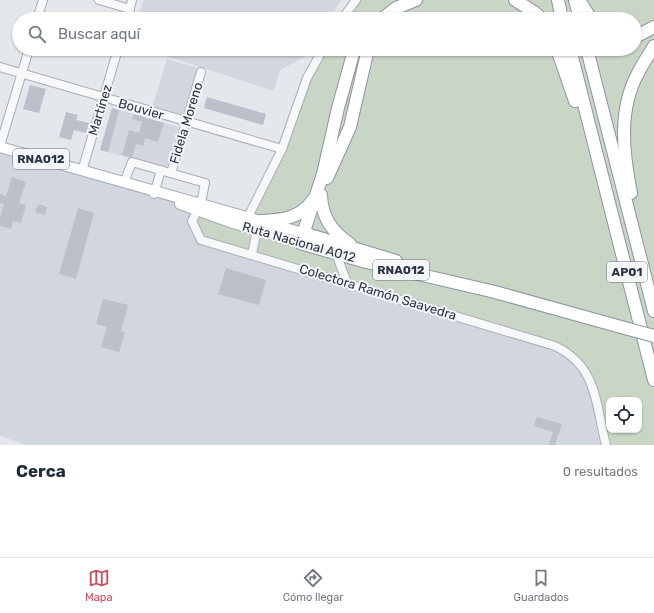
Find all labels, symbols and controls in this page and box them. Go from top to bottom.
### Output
search box [12,12,642,56]
icon: search [26,23,48,45]
text: Buscar aquí [58,25,140,43]
street label: Fidela Moreno [166,80,206,166]
street label: Martínez [85,82,115,137]
street label: Bouvier [117,95,165,123]
road number: RNA012 [13,149,69,169]
street label: Ruta Nacional A012 [241,219,357,265]
road number: RNA012 [373,260,429,280]
street label: Colectora Ramón Saavedra [298,261,458,323]
road number: AP01 [607,262,647,282]
map controls [606,397,642,433]
button: locate [606,397,642,433]
text: Cerca [16,461,66,481]
text: 0 resultados [563,464,638,479]
tab: Mapa [85,567,113,604]
tab: Cómo llegar [283,567,343,604]
tab: Guardados [514,567,569,604]

